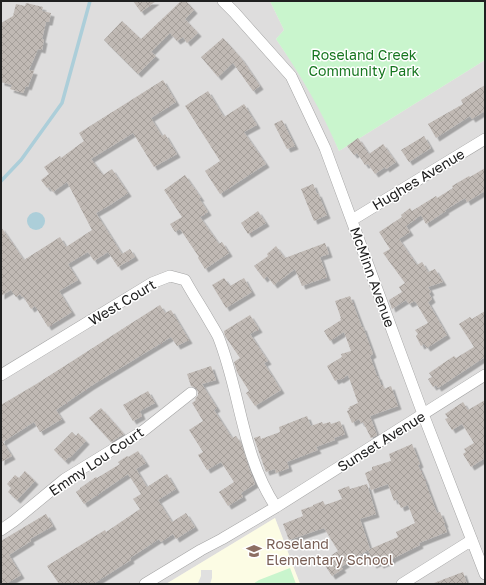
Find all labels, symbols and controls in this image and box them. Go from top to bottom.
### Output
park label: Roseland Creek Community Park [308,46,420,79]
street label: Hughes Avenue [369,145,467,213]
street label: McMinn Avenue [347,224,399,330]
street label: West Court [85,275,159,329]
street label: Sunset Avenue [334,407,428,475]
street label: Emmy Lou Court [46,423,146,499]
place label: Roseland Elementary School [266,535,393,568]
school or university icon: Roseland Elementary School [245,542,263,560]

